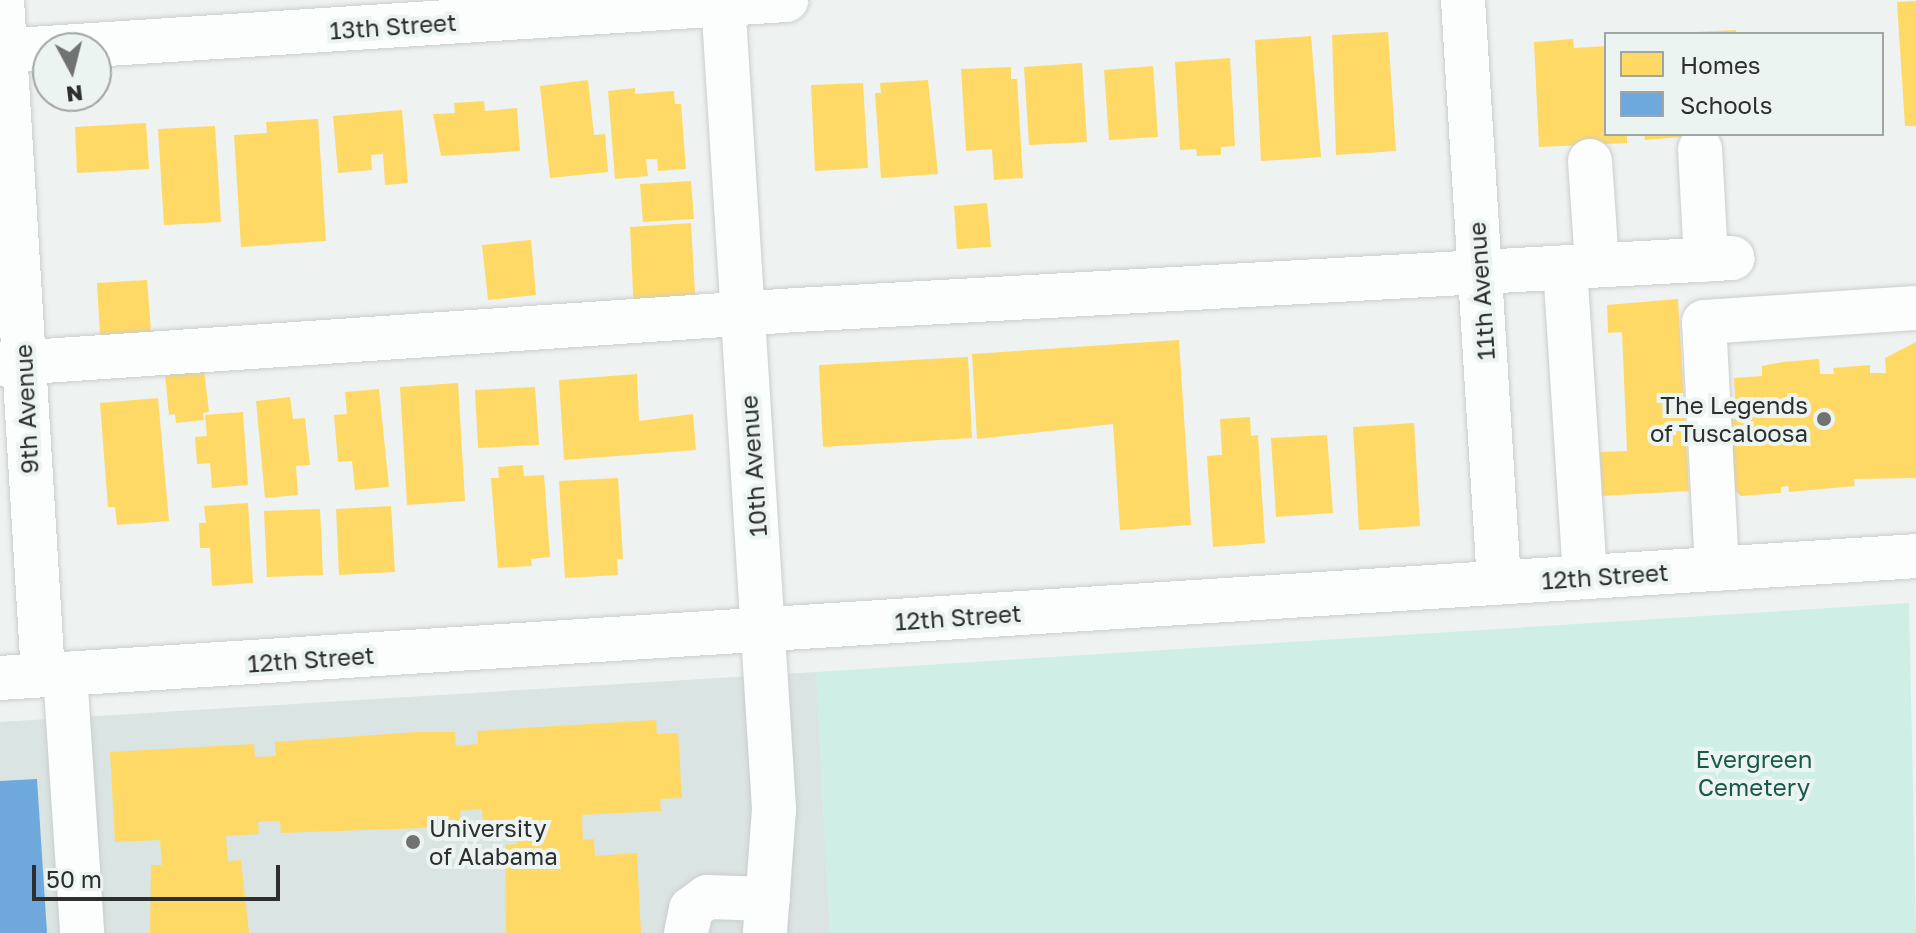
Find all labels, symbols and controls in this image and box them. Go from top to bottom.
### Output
street label: 13th Street [329,7,457,45]
north arrow [32,32,112,112]
legend [1604,32,1884,136]
text: Homes [1680,50,1761,79]
text: N [65,80,85,109]
text: Schools [1680,90,1772,119]
street label: 11th Avenue [1462,221,1500,361]
street label: 9th Avenue [8,344,44,474]
place label: The Legends of Tuscaloosa [1650,391,1808,447]
street label: 10th Avenue [734,394,772,538]
marker: The Legends of Tuscaloosa [1815,410,1833,428]
street label: 12th Street [1541,557,1669,595]
street label: 12th Street [894,598,1022,636]
street label: 12th Street [247,640,375,678]
park label: Evergreen Cemetery [1696,745,1812,801]
place label: University of Alabama [429,814,558,870]
marker: University of Alabama [404,833,422,851]
scale bar [36,849,284,899]
text: 50 m [46,864,102,893]

